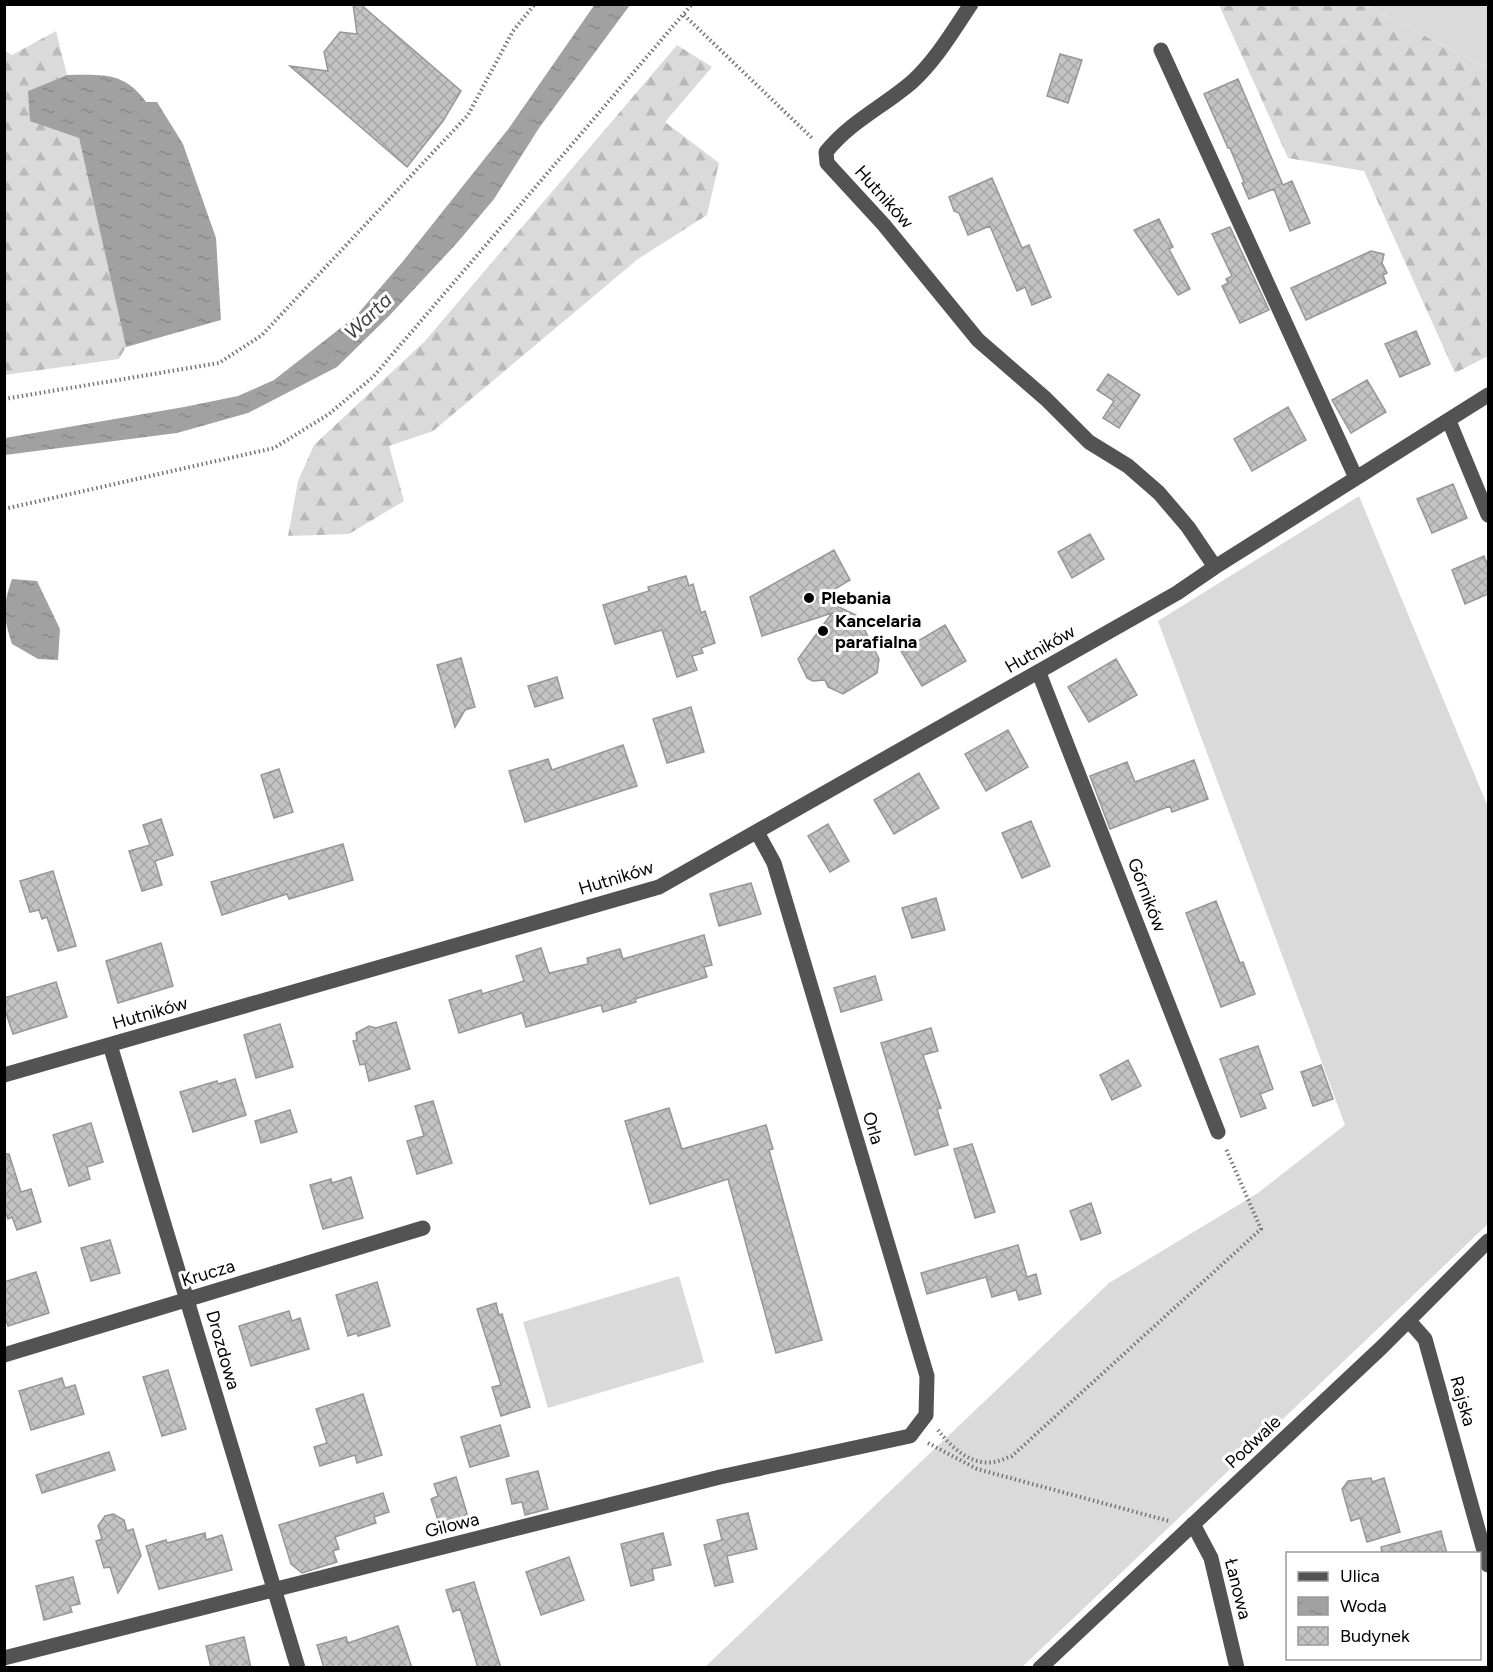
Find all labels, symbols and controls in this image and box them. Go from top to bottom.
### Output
street label: Hutników [850,161,918,233]
water label: Warta [339,288,397,344]
place label: Plebania [821,587,891,609]
marker: Plebania [802,591,816,605]
place label: Kancelaria parafialna [835,610,921,653]
street label: Hutników [1001,620,1079,678]
marker: Kancelaria parafialna [816,624,830,638]
street label: Górników [1123,855,1171,935]
street label: Hutników [576,856,656,900]
street label: Hutników [110,992,190,1034]
street label: Orla [858,1109,888,1147]
street label: Krucza [179,1254,237,1292]
street label: Drozdowa [201,1308,245,1392]
street label: Rajska [1445,1373,1481,1429]
street label: Podwale [1221,1411,1286,1473]
street label: Gilowa [423,1508,481,1542]
legend [1286,1552,1481,1660]
street label: Łanowa [1220,1556,1256,1622]
text: Ulica [1340,1565,1380,1587]
text: Woda [1340,1595,1387,1617]
text: Budynek [1340,1625,1410,1647]

